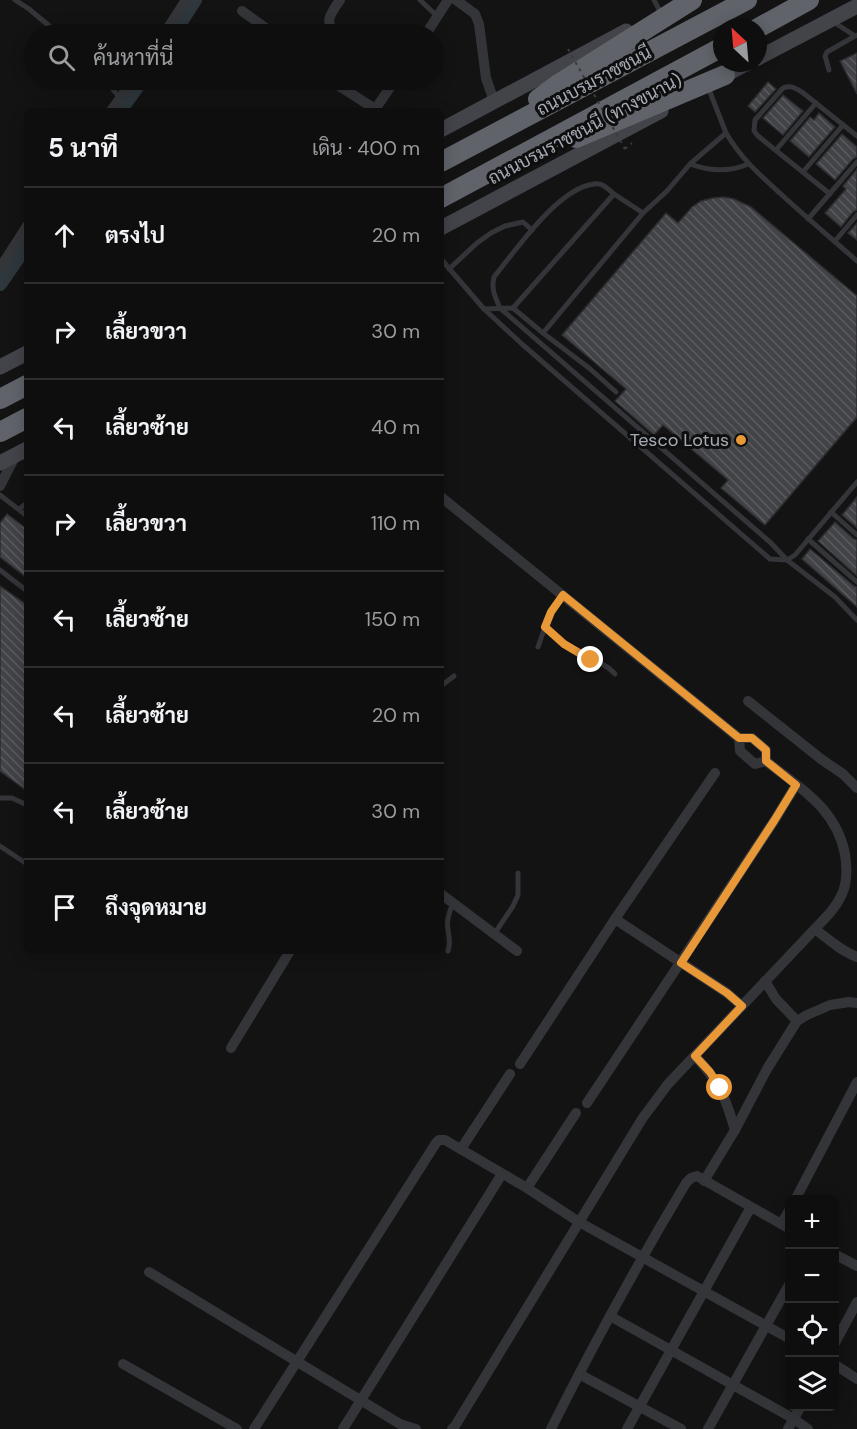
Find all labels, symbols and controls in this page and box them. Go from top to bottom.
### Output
north arrow [713,18,767,72]
search box [24,24,444,90]
street label: ถนนบรมราชชนนี [532,40,656,121]
icon: search [45,41,78,74]
text: ค้นหาที่นี่ [93,43,173,72]
street label: ถนนบรมราชชนนี (ทางขนาน) [483,67,686,190]
text: 5 นาที [48,131,118,165]
text: เดิน · 400 m [312,135,420,161]
icon: ahead [48,219,81,252]
text: ตรงไป [105,221,165,250]
text: 20 m [372,222,420,248]
icon: right [48,315,81,348]
text: เลี้ยวขวา [105,317,187,346]
text: 30 m [371,318,420,344]
icon: left [48,411,81,444]
text: เลี้ยวซ้าย [105,413,189,442]
text: 40 m [371,414,420,440]
place label: Tesco Lotus [630,428,729,452]
marker: Tesco Lotus [734,433,748,447]
icon: right [48,507,81,540]
text: เลี้ยวขวา [105,509,187,538]
text: 110 m [371,510,420,536]
icon: left [48,603,81,636]
text: เลี้ยวซ้าย [105,605,189,634]
text: 150 m [365,606,420,632]
route end [577,646,603,672]
icon: left [48,699,81,732]
text: เลี้ยวซ้าย [105,701,189,730]
text: 20 m [372,702,420,728]
icon: left [48,795,81,828]
text: เลี้ยวซ้าย [105,797,189,826]
text: 30 m [371,798,420,824]
icon: arrive [48,891,81,924]
text: ถึงจุดหมาย [105,893,207,922]
route start [706,1074,732,1100]
map controls [785,1195,839,1411]
button: + [785,1195,839,1249]
button: − [785,1249,839,1303]
button: locate [785,1303,839,1357]
button: layers [785,1357,839,1411]

